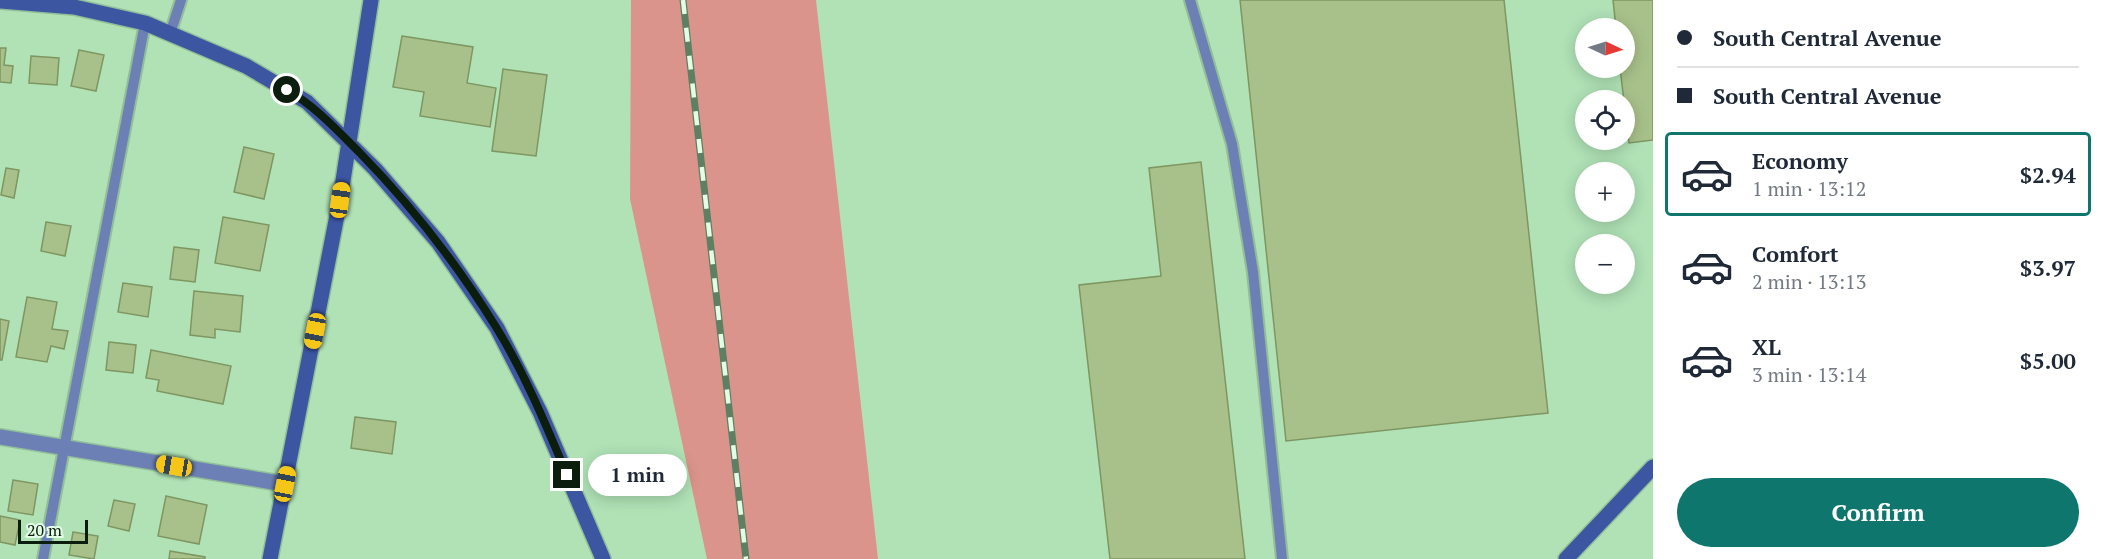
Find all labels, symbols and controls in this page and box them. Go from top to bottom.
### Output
north arrow [1575,18,1635,78]
map controls [1575,18,1635,294]
text: South Central Avenue [1713,23,1942,52]
route start [273,76,300,103]
text: South Central Avenue [1713,81,1942,110]
button: locate [1575,90,1635,150]
text: Economy [1752,146,1848,175]
icon: car [1680,147,1734,201]
text: $2.94 [2020,160,2076,189]
button: + [1575,162,1635,222]
text: 1 min · 13:12 [1752,175,1866,202]
car [329,181,351,219]
button: − [1575,234,1635,294]
text: Comfort [1752,239,1838,268]
icon: car [1680,240,1734,294]
text: $3.97 [2020,253,2076,282]
text: 2 min · 13:13 [1752,268,1866,295]
car [303,312,327,350]
text: XL [1752,332,1781,361]
icon: car [1680,333,1734,387]
text: $5.00 [2020,346,2076,375]
text: 3 min · 13:14 [1752,361,1866,388]
car [155,454,193,478]
callout: 1 min [588,454,687,496]
route end [553,461,580,488]
text: 1 min [610,461,665,488]
car [273,465,297,503]
button: Confirm [1677,478,2079,547]
scale bar [18,517,88,544]
text: 20 m [27,519,62,541]

